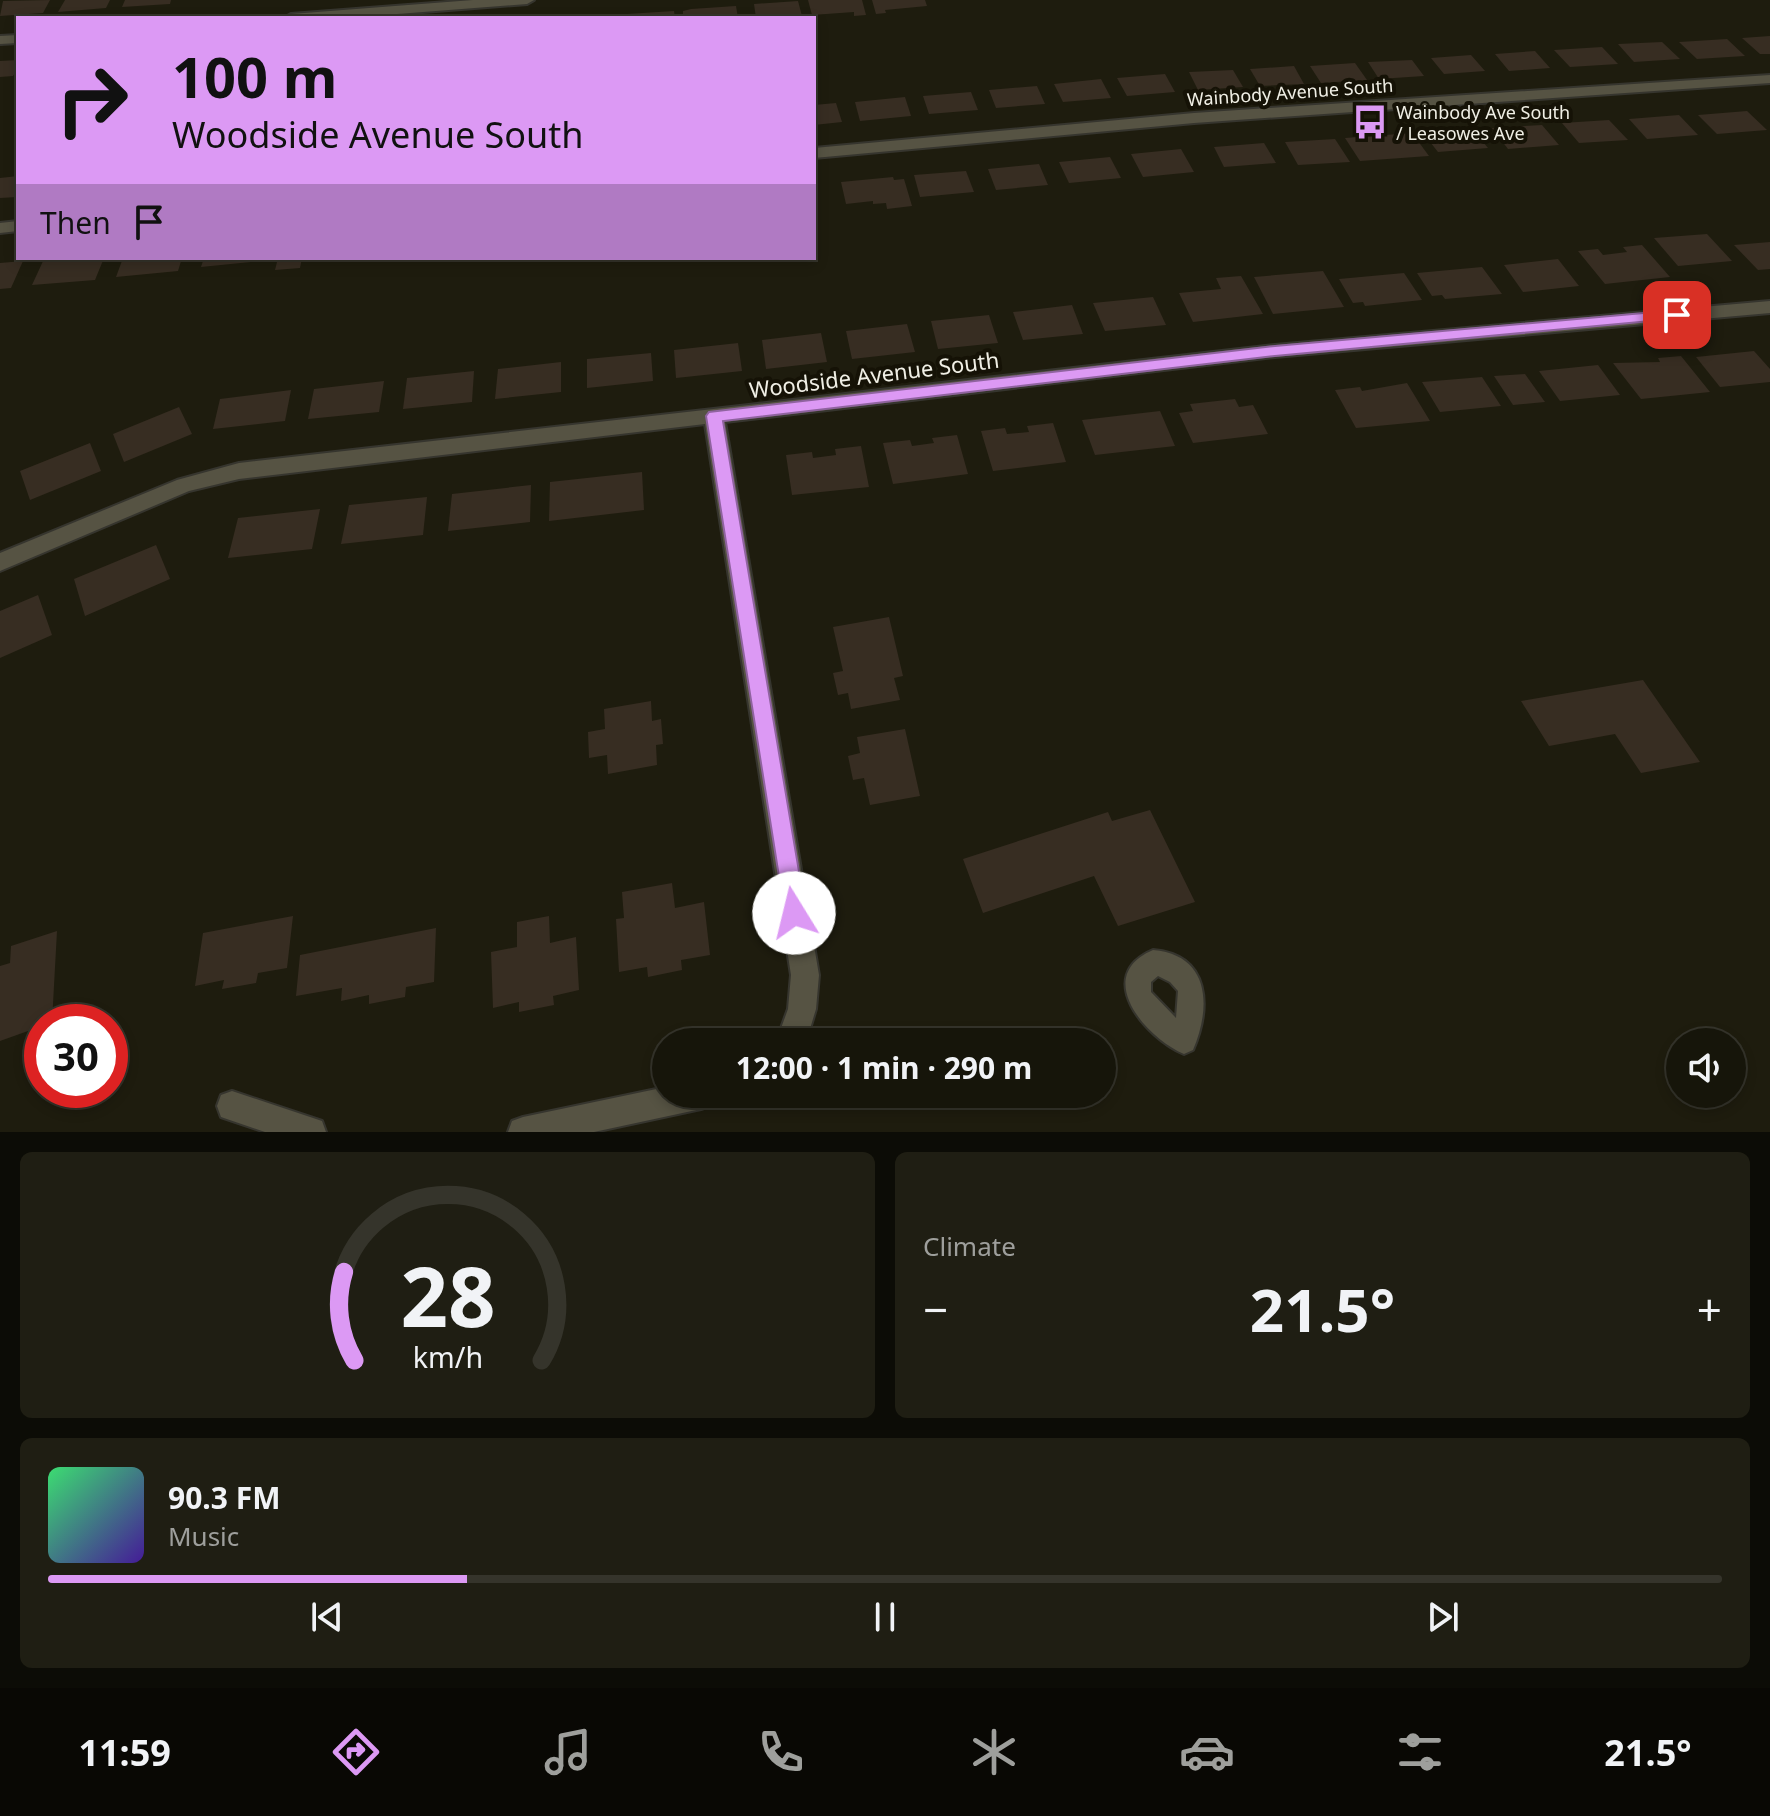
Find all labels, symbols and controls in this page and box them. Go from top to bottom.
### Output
text: 100 m [172,38,337,114]
icon: right [40,48,144,152]
street label: Wainbody Avenue South [1186,73,1394,111]
place label: Wainbody Ave South / Leasowes Ave [1396,100,1570,145]
bus stop icon: Wainbody Ave South / Leasowes Ave [1351,103,1389,141]
text: Woodside Avenue South [172,110,584,159]
icon: arrive [127,200,171,244]
text: Then [40,202,111,243]
pin [1643,281,1711,349]
icon: arrive [1655,293,1699,337]
street label: Woodside Avenue South [747,344,1001,404]
position arrow [752,871,836,955]
speed limit sign: 30 [24,1004,128,1108]
map controls [1666,1028,1746,1108]
button: sound [1666,1028,1746,1108]
text: 12:00 · 1 min · 290 m [736,1047,1032,1088]
text: Climate [923,1228,1016,1264]
text: 28 [400,1238,495,1351]
text: 21.5° [1250,1268,1395,1350]
text: − [923,1279,948,1339]
text: + [1697,1279,1722,1339]
text: km/h [412,1337,483,1376]
text: 90.3 FM [168,1477,280,1518]
text: Music [168,1518,239,1554]
icon: previous [305,1595,349,1639]
icon: pause [863,1595,907,1639]
icon: next [1421,1595,1465,1639]
icon: directions [328,1724,384,1780]
icon: music [540,1724,596,1780]
icon: phone [753,1724,809,1780]
icon: climate [966,1724,1022,1780]
icon: car [1179,1724,1235,1780]
icon: filters [1392,1724,1448,1780]
text: 11:59 [78,1728,171,1777]
text: 21.5° [1604,1728,1692,1777]

